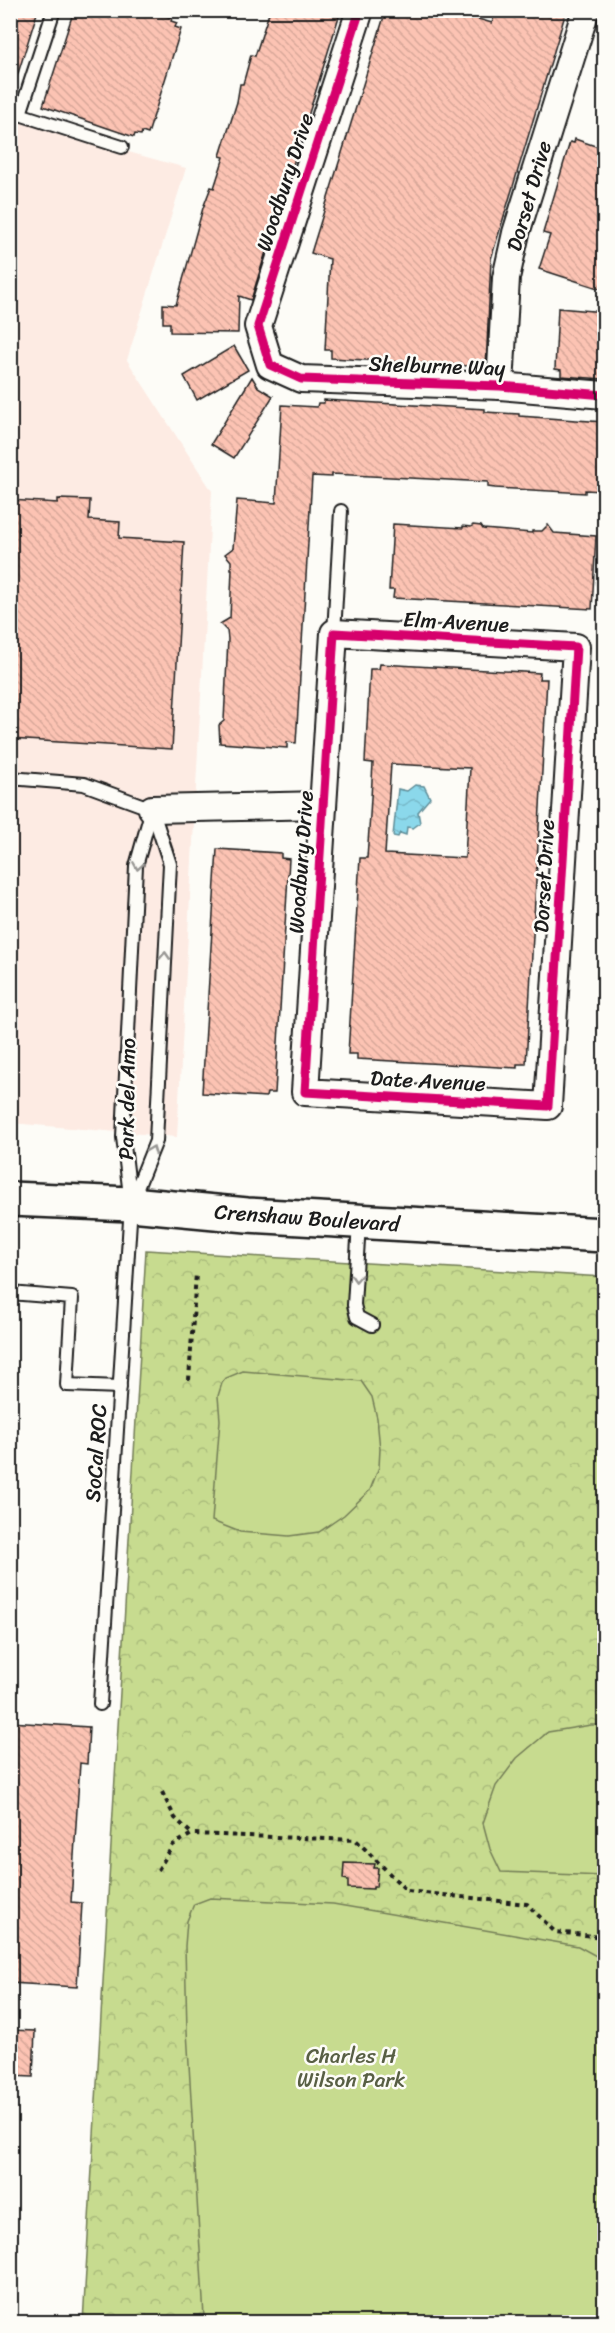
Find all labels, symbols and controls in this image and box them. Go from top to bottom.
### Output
street label: Woodbury Drive [245,108,325,256]
street label: Dorset Drive [495,136,563,256]
street label: Shelburne Way [368,345,506,387]
street label: Elm Avenue [402,600,510,644]
street label: Woodbury Drive [277,789,325,935]
street label: Dorset Drive [522,818,566,934]
one-way arrow [132,861,144,871]
one-way arrow [159,951,172,960]
street label: Park del Amo [107,1038,147,1160]
street label: Date Avenue [369,1059,487,1103]
one-way arrow [145,1145,157,1156]
street label: Crenshaw Boulevard [213,1193,403,1244]
one-way arrow [349,1274,362,1283]
street label: SoCal ROC [74,1403,118,1503]
park label: Charles H Wilson Park [297,2037,405,2099]

